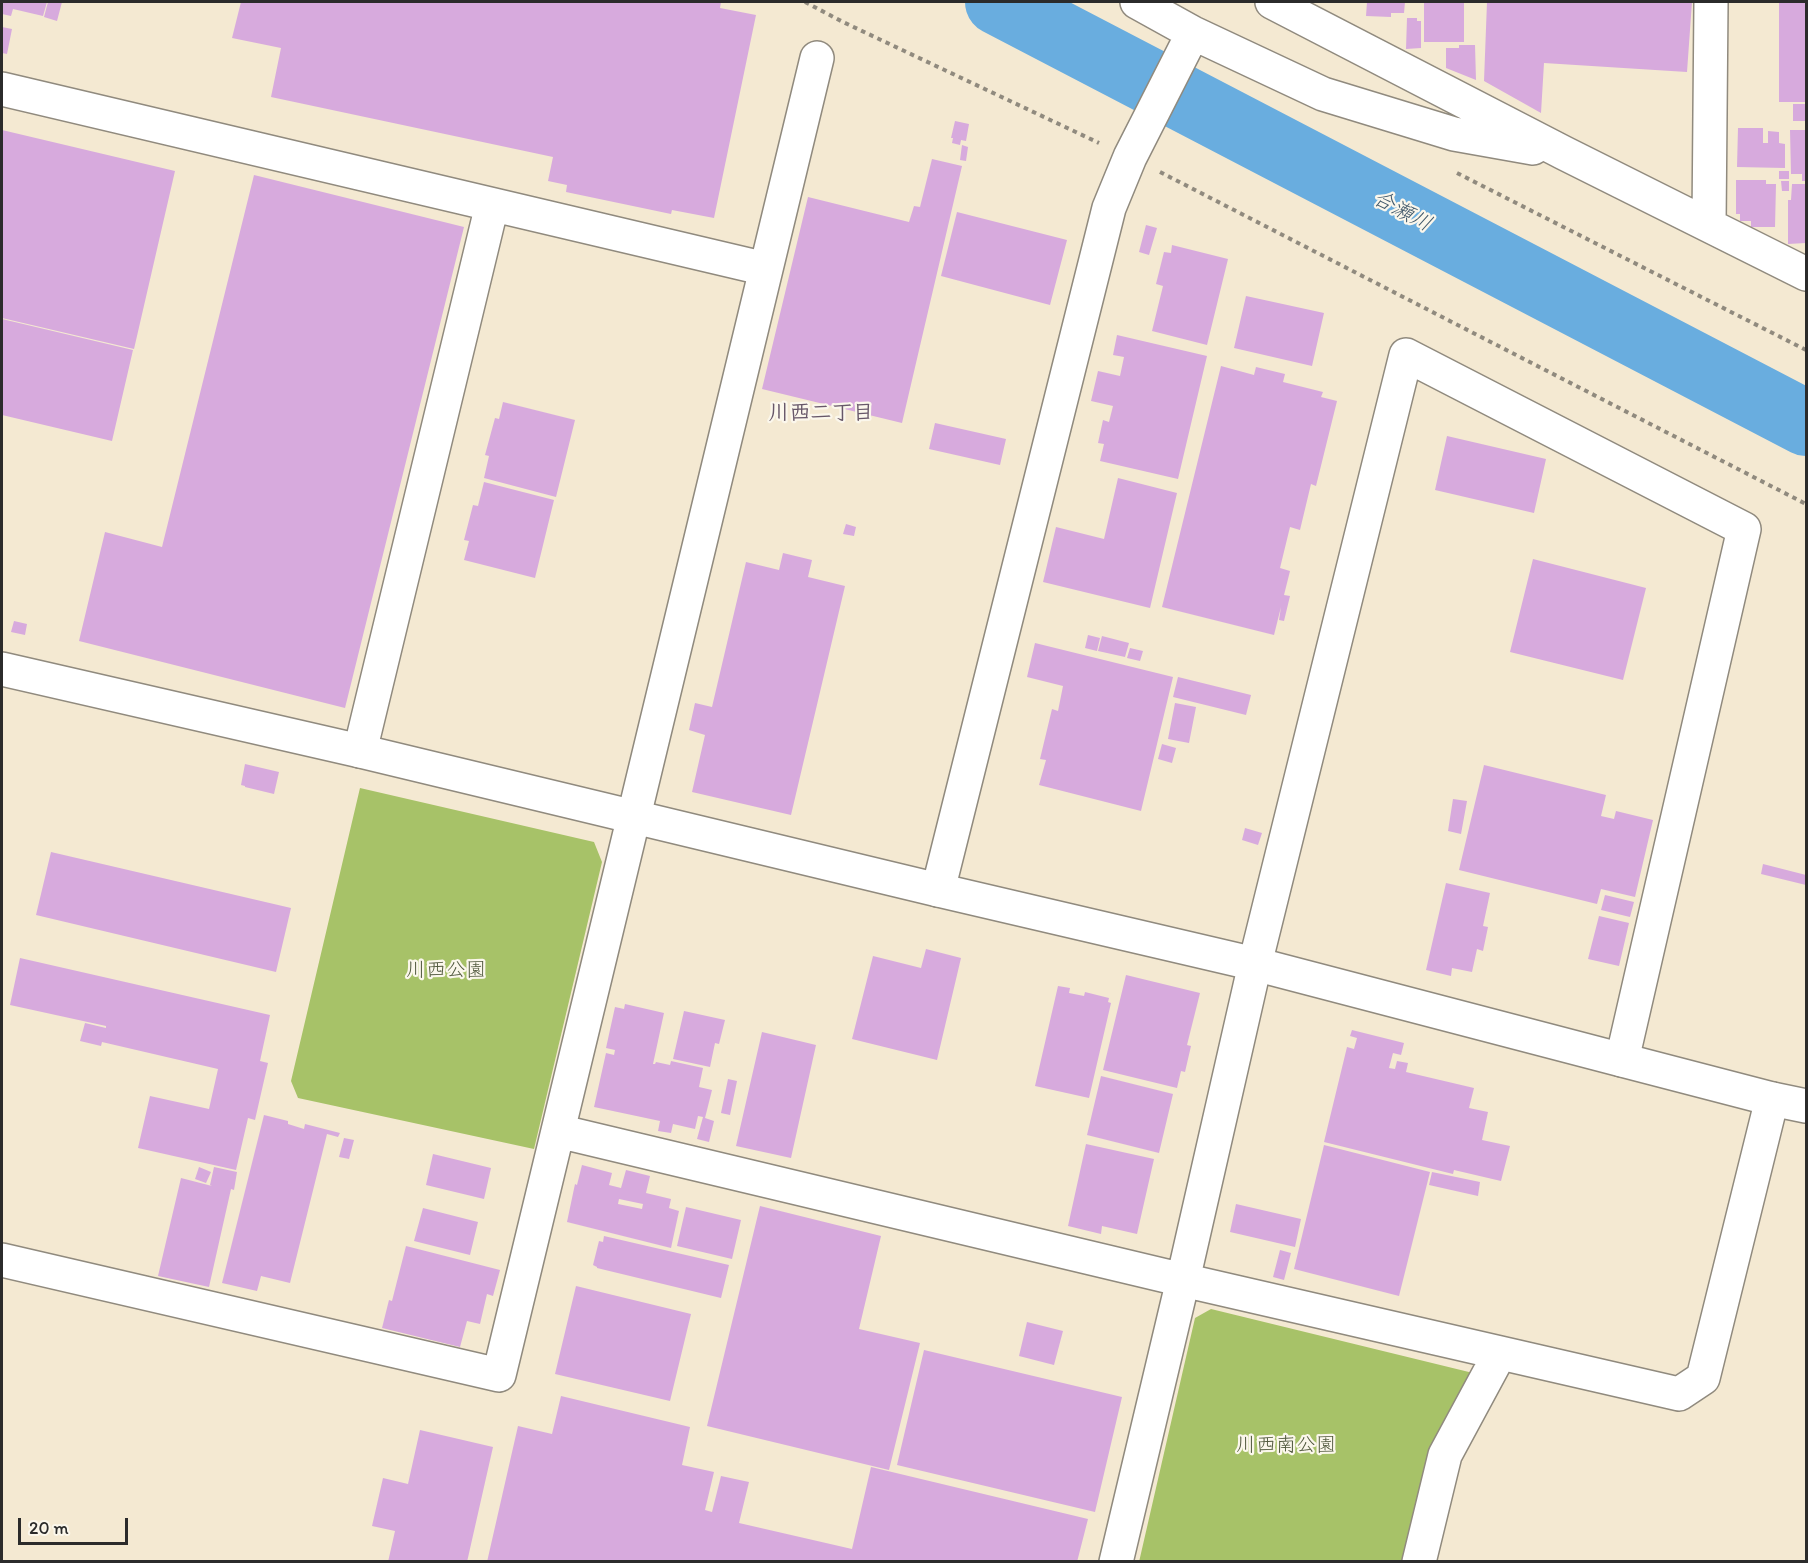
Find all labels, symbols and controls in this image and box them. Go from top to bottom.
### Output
water label: 合瀬川 [1368,186,1436,238]
district label: 川西二丁目 [769,401,873,427]
park label: 川西公園 [406,959,486,983]
park label: 川西南公園 [1236,1434,1336,1458]
scale bar [21,1506,130,1544]
text: 20 m [29,1517,69,1539]

